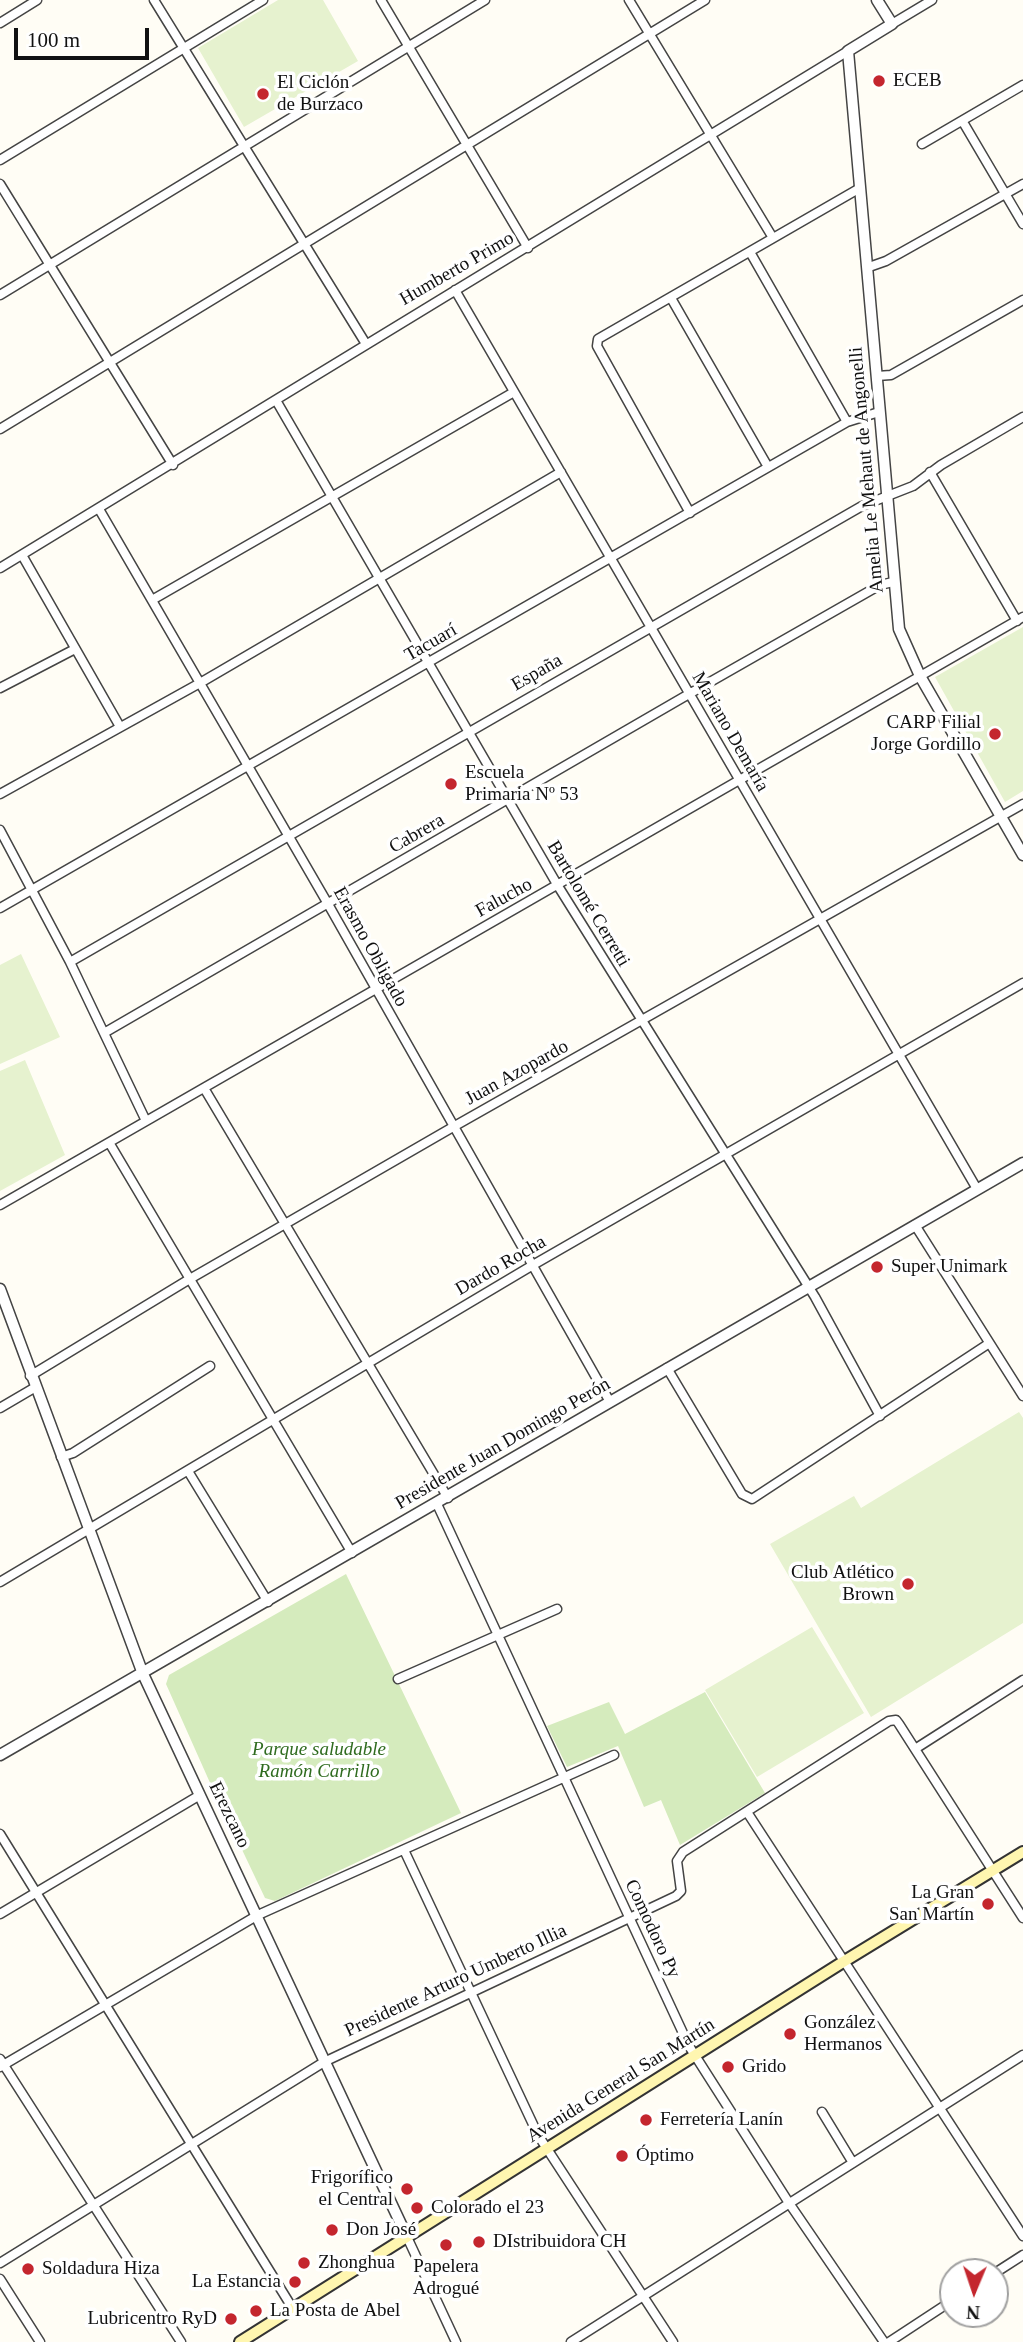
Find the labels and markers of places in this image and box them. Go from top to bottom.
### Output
place label: ECEB [893,70,942,92]
place label: El Ciclón de Burzaco [277,72,363,116]
marker: ECEB [871,73,887,89]
marker: El Ciclón de Burzaco [255,86,271,102]
place label: CARP Filial Jorge Gordillo [871,712,981,756]
marker: CARP Filial Jorge Gordillo [987,726,1003,742]
place label: Escuela Primaria Nº 53 [465,762,579,806]
marker: Escuela Primaria Nº 53 [443,776,459,792]
place label: Super Unimark [891,1256,1008,1278]
marker: Super Unimark [869,1259,885,1275]
place label: Club Atlético Brown [791,1562,894,1606]
marker: Club Atlético Brown [900,1576,916,1592]
place label: La Gran San Martín [889,1882,974,1926]
marker: La Gran San Martín [980,1896,996,1912]
place label: González Hermanos [804,2012,882,2056]
marker: González Hermanos [782,2026,798,2042]
place label: Grido [742,2056,786,2078]
marker: Grido [720,2059,736,2075]
place label: Ferretería Lanín [660,2109,783,2131]
marker: Ferretería Lanín [638,2112,654,2128]
place label: Óptimo [636,2145,694,2167]
marker: Óptimo [614,2148,630,2164]
place label: Frigorífico el Central [311,2167,393,2211]
marker: Frigorífico el Central [399,2181,415,2197]
place label: Colorado el 23 [431,2197,544,2219]
marker: Colorado el 23 [409,2200,425,2216]
place label: Don José [346,2219,416,2241]
marker: Don José [324,2222,340,2238]
place label: DIstribuidora CH [493,2231,627,2253]
marker: DIstribuidora CH [471,2234,487,2250]
marker: Papelera Adrogué [438,2237,454,2253]
place label: Zhonghua [318,2252,395,2274]
marker: Zhonghua [296,2255,312,2271]
place label: Papelera Adrogué [413,2256,479,2300]
place label: Soldadura Hiza [42,2258,160,2280]
marker: Soldadura Hiza [20,2261,36,2277]
place label: La Estancia [192,2271,281,2293]
marker: La Estancia [287,2274,303,2290]
place label: La Posta de Abel [270,2300,400,2322]
marker: La Posta de Abel [248,2303,264,2319]
place label: Lubricentro RyD [87,2308,217,2330]
marker: Lubricentro RyD [223,2311,239,2327]

